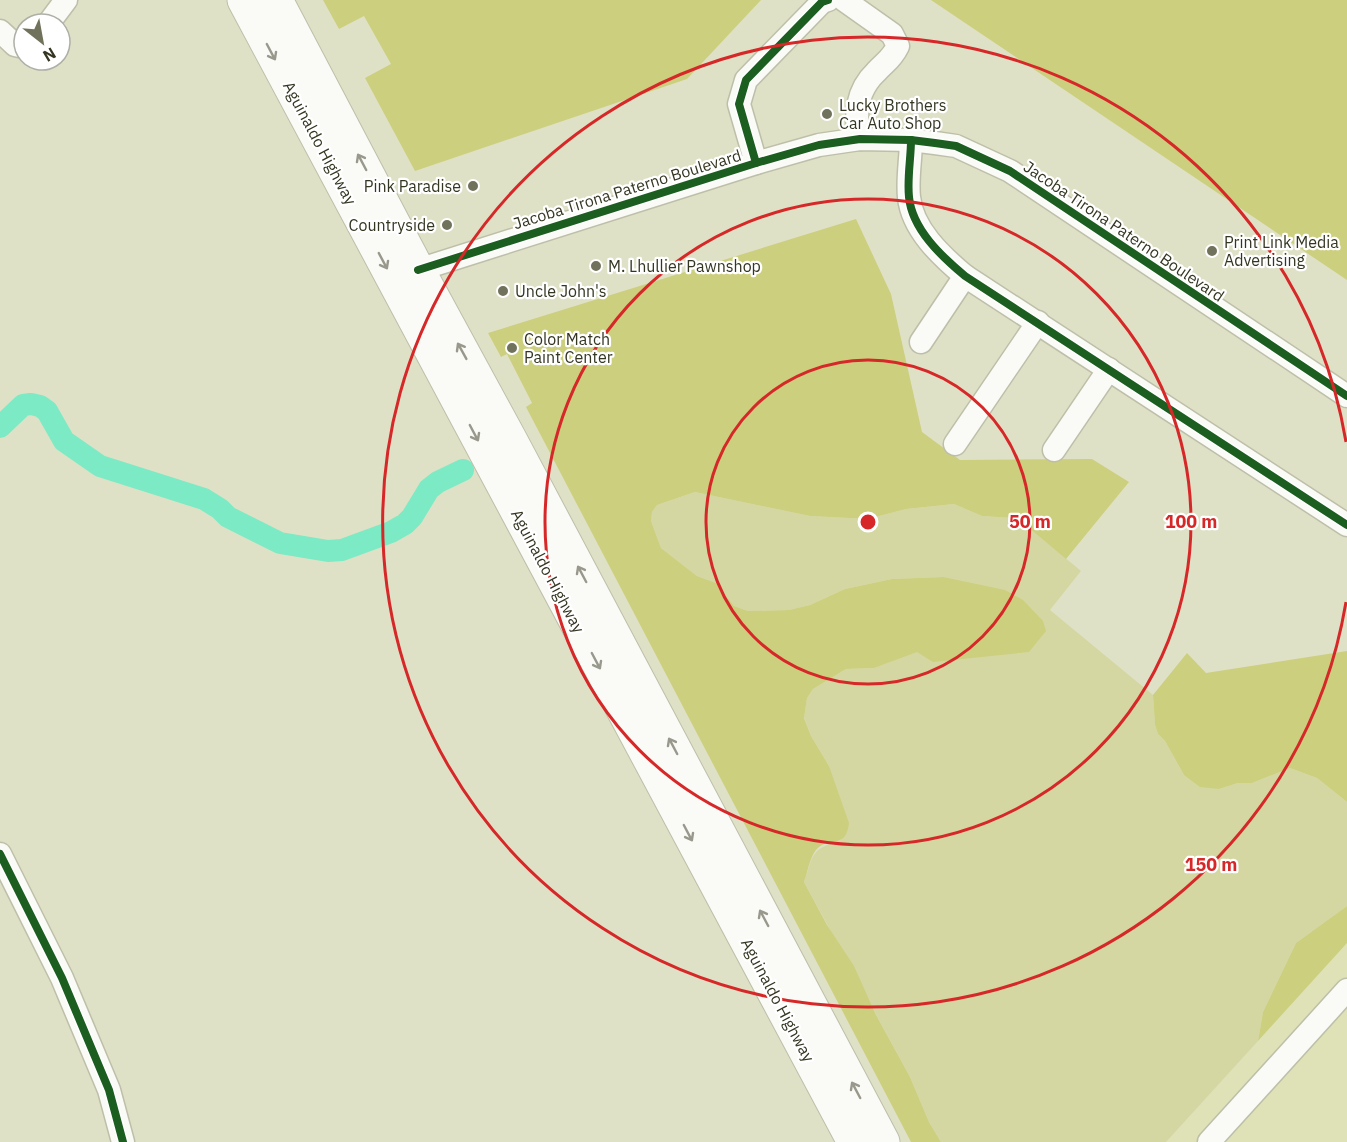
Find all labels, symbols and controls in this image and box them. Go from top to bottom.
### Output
north arrow [12,12,72,72]
one-way arrow [266,42,277,60]
text: N [40,43,60,66]
street label: Aguinaldo Highway [279,78,361,208]
place label: Lucky Brothers Car Auto Shop [839,95,947,133]
marker: Lucky Brothers Car Auto Shop [820,107,834,121]
street label: Jacoba Tirona Paterno Boulevard [511,145,743,233]
one-way arrow [356,154,368,171]
street label: Jacoba Tirona Paterno Boulevard [1020,156,1228,306]
place label: Pink Paradise [364,176,461,196]
marker: Pink Paradise [466,179,480,193]
place label: Countryside [349,215,435,235]
marker: Countryside [440,218,454,232]
place label: Print Link Media Advertising [1224,232,1339,270]
marker: Print Link Media Advertising [1205,244,1219,258]
one-way arrow [378,251,389,269]
place label: M. Lhullier Pawnshop [608,256,761,276]
marker: M. Lhullier Pawnshop [589,259,603,273]
place label: Uncle John's [515,281,607,301]
marker: Uncle John's [496,284,510,298]
place label: Color Match Paint Center [524,329,613,367]
marker: Color Match Paint Center [505,341,519,355]
one-way arrow [456,343,468,360]
one-way arrow [468,424,480,441]
street label: Aguinaldo Highway [507,506,589,636]
text: 50 m [1009,510,1051,533]
text: 100 m [1165,510,1217,533]
centre of rings [858,512,878,532]
one-way arrow [575,565,587,583]
one-way arrow [590,652,602,669]
one-way arrow [667,738,679,755]
one-way arrow [682,824,694,841]
text: 150 m [1185,853,1237,876]
one-way arrow [758,910,770,927]
street label: Aguinaldo Highway [737,935,819,1065]
one-way arrow [850,1082,861,1100]

